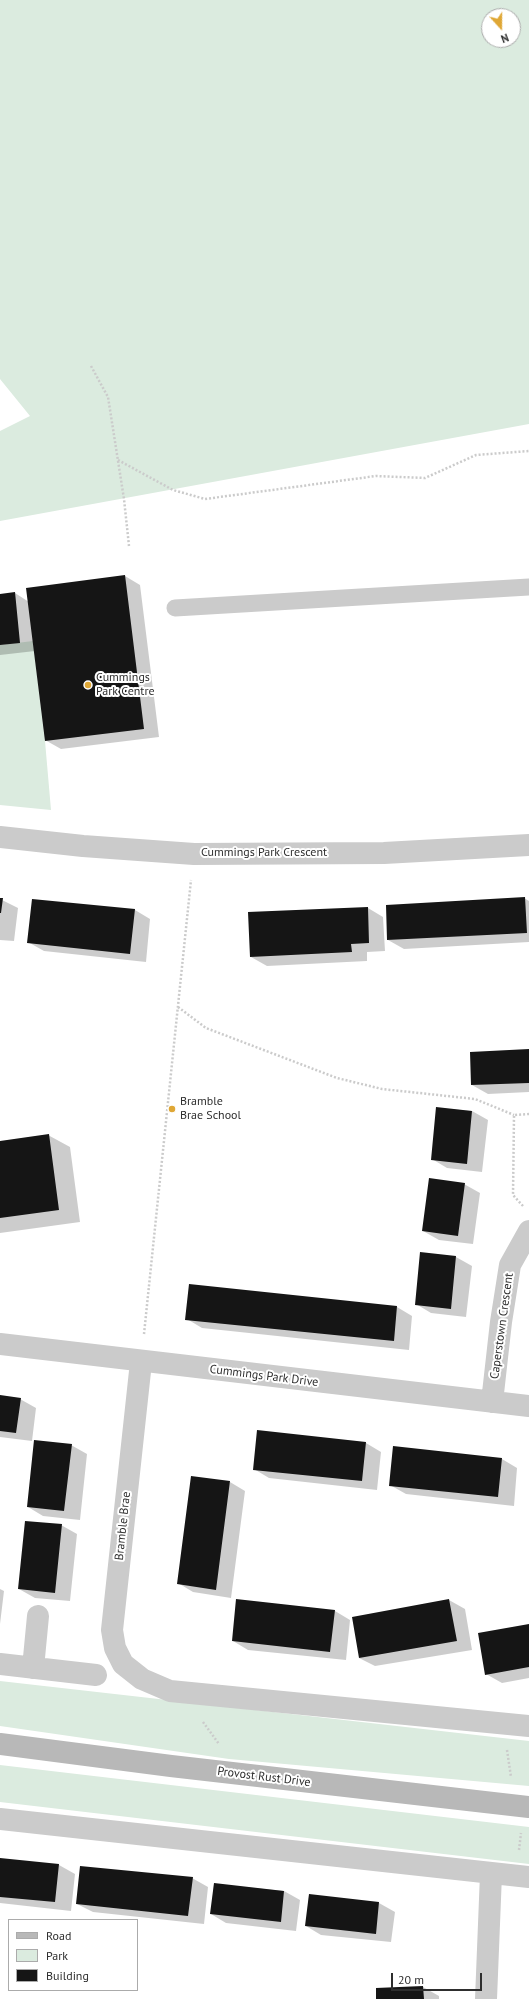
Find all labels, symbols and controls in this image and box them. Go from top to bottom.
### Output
north arrow [481,8,521,48]
text: N [499,30,511,46]
place label: Cummings Park Centre [96,671,155,699]
marker: Cummings Park Centre [83,680,93,690]
street label: Cummings Park Crescent [201,846,327,860]
place label: Bramble Brae School [180,1095,241,1123]
marker: Bramble Brae School [167,1104,177,1114]
street label: Caperstown Crescent [487,1272,517,1380]
street label: Cummings Park Drive [209,1362,319,1390]
street label: Bramble Brae [112,1491,134,1561]
street label: Provost Rust Drive [217,1764,311,1790]
legend [8,1919,138,1991]
text: Road [46,1928,71,1943]
text: Park [46,1948,68,1963]
scale bar [393,1965,484,1991]
text: Building [46,1968,89,1983]
text: 20 m [398,1972,424,1987]

